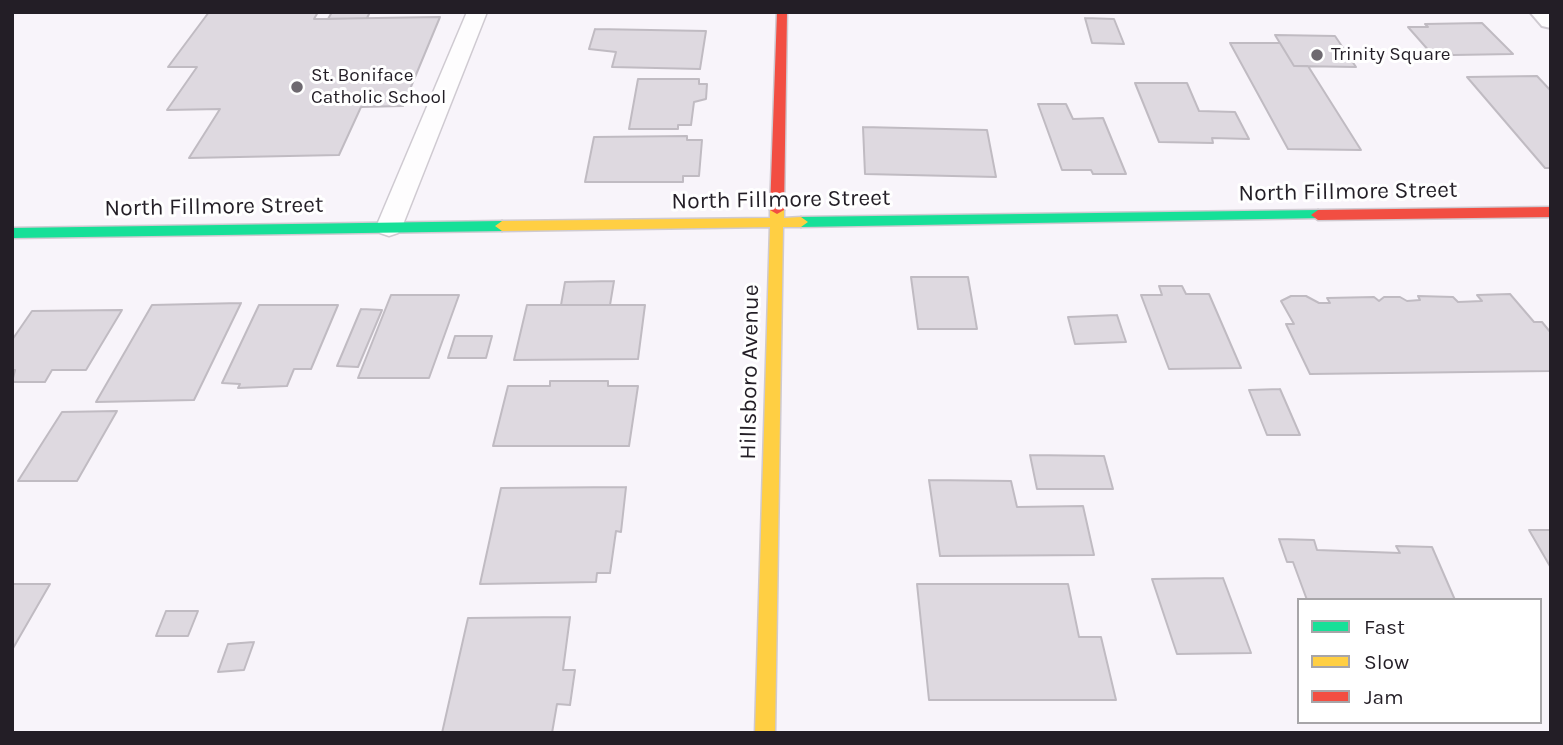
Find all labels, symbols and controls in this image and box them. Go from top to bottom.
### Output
place label: Trinity Square [1331,44,1450,66]
marker: Trinity Square [1309,47,1325,63]
place label: St. Boniface Catholic School [311,65,446,109]
marker: St. Boniface Catholic School [289,79,305,95]
street label: North Fillmore Street [1238,176,1458,208]
street label: North Fillmore Street [671,184,891,216]
street label: North Fillmore Street [104,191,324,223]
street label: Hillsboro Avenue [735,284,765,460]
legend [1297,598,1542,724]
text: Fast [1364,615,1405,639]
text: Slow [1364,650,1409,674]
text: Jam [1364,685,1404,709]

